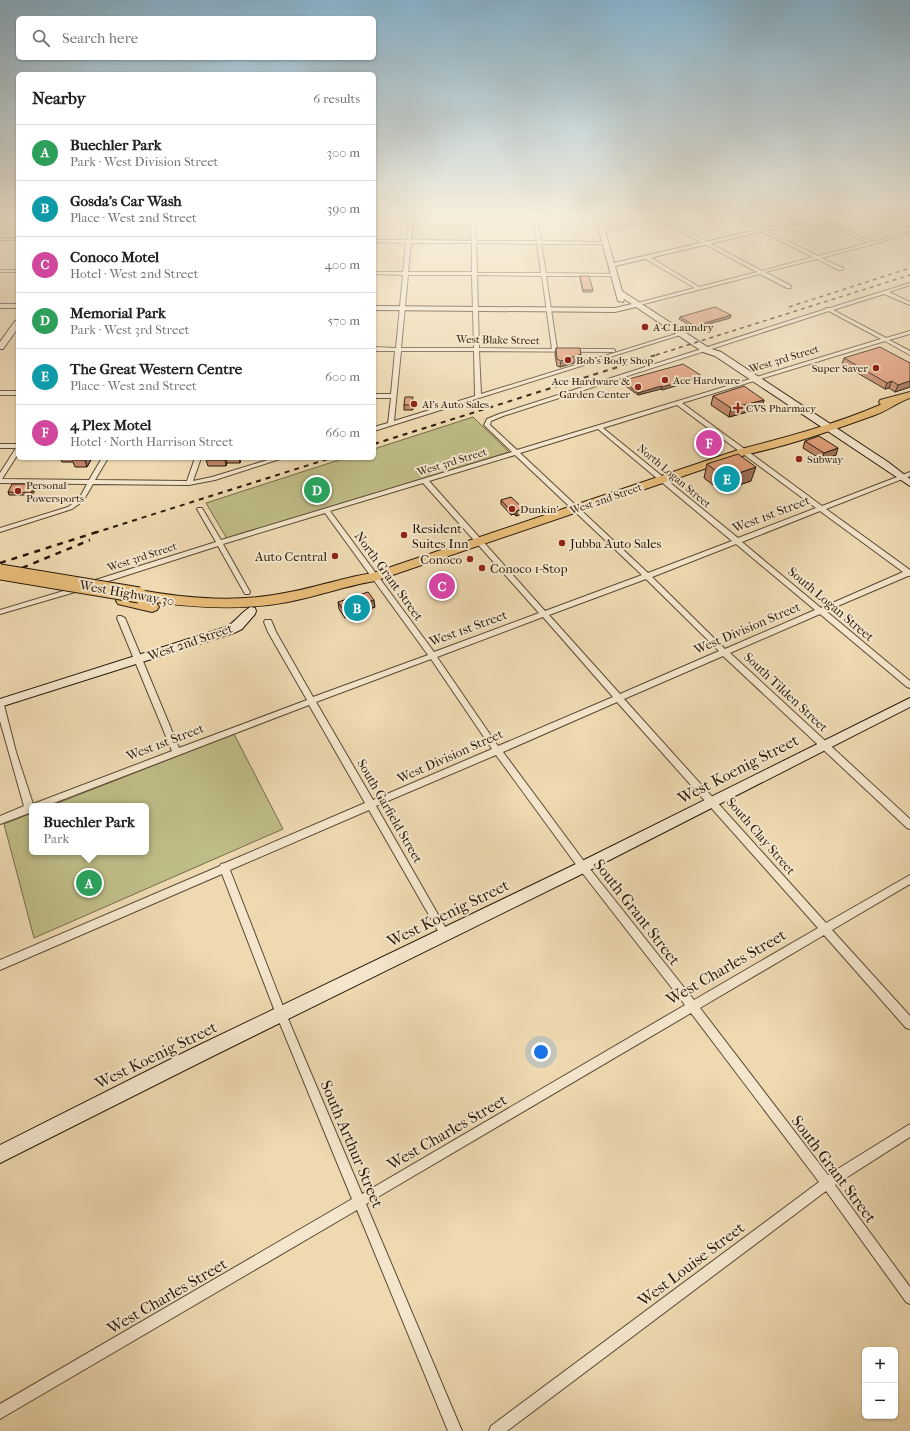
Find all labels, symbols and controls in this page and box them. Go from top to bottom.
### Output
search box [16,16,376,60]
icon: search [30,27,52,49]
text: Search here [62,29,138,47]
text: Nearby [32,88,86,108]
text: 6 results [313,91,360,106]
text: Buechler Park [70,136,161,154]
text: A [41,145,49,160]
text: 300 m [327,145,360,160]
text: Park · West Division Street [70,154,218,169]
text: Gosda's Car Wash [70,192,182,210]
text: B [41,201,49,216]
text: 390 m [327,201,360,216]
text: Place · West 2nd Street [70,210,197,225]
text: Conoco Motel [70,248,159,266]
text: C [41,257,49,272]
text: 400 m [324,257,360,272]
text: Hotel · West 2nd Street [70,266,198,281]
text: Memorial Park [70,304,166,322]
text: D [40,313,50,328]
text: 570 m [327,313,360,328]
place label: A-C Laundry [652,321,715,334]
text: Park · West 3rd Street [70,322,189,337]
marker: A-C Laundry [640,322,650,332]
street label: West Blake Street [455,333,540,347]
street label: West 3rd Street [747,342,821,376]
place label: Bob's Body Shop [576,354,653,367]
marker: Bob's Body Shop [563,355,573,365]
text: The Great Western Centre [70,360,242,378]
place label: Super Saver [812,362,868,375]
marker: Super Saver [871,363,881,373]
text: E [41,369,49,384]
text: 600 m [325,369,360,384]
place label: Ace Hardware [672,374,741,387]
place label: Ace Hardware & Garden Center [550,375,630,401]
marker: Ace Hardware [660,375,670,385]
text: Place · West 2nd Street [70,378,197,393]
marker: Ace Hardware & Garden Center [633,382,643,392]
place label: Al's Auto Sales [421,398,489,411]
marker: Al's Auto Sales [409,399,419,409]
place label: CVS Pharmacy [746,402,817,415]
marker: CVS Pharmacy [733,403,743,413]
text: 4 Plex Motel [70,416,151,434]
text: F [42,425,48,440]
text: 660 m [325,425,360,440]
pin: F [696,428,722,458]
text: Hotel · North Harrison Street [70,434,233,449]
street label: North Logan Street [635,441,713,511]
street label: West 3rd Street [415,445,489,479]
place label: Subway [807,453,844,466]
marker: Subway [794,454,804,464]
pin: E [714,464,740,494]
pin: D [304,475,330,505]
place label: Personal Powersports [26,479,84,505]
street label: West 2nd Street [567,481,644,518]
marker: Personal Powersports [13,486,23,496]
street label: West 1st Street [729,492,812,536]
place label: Dunkin' [520,503,559,516]
marker: Dunkin' [507,504,517,514]
place label: Resident Suites Inn [412,521,469,551]
street label: North Grant Street [352,529,427,624]
marker: Resident Suites Inn [399,530,409,540]
place label: Jubba Auto Sales [569,536,662,551]
marker: Jubba Auto Sales [557,538,567,548]
street label: West 3rd Street [105,540,178,575]
place label: Auto Central [254,549,327,564]
marker: Auto Central [330,551,340,561]
place label: Conoco [420,552,462,567]
marker: Conoco [465,554,475,564]
place label: Conoco 1-Stop [490,561,567,576]
marker: Conoco 1-Stop [477,563,487,573]
street label: South Logan Street [785,564,877,644]
pin: C [429,571,455,601]
street label: West Highway 30 [77,577,176,609]
pin: B [344,593,370,623]
street label: West Division Street [691,599,803,658]
street label: West 1st Street [426,607,509,649]
street label: West 2nd Street [145,620,235,664]
street label: South Tilden Street [741,649,831,735]
street label: West 1st Street [123,720,206,764]
street label: West Division Street [394,726,506,786]
street label: West Koenig Street [673,730,802,808]
street label: South Garfield Street [354,756,426,866]
street label: South Clay Street [723,794,799,878]
popup [29,803,149,855]
text: Buechler Park [43,813,135,831]
text: Park [43,831,69,846]
street label: South Grant Street [590,855,685,969]
pin: A [76,868,102,898]
street label: West Koenig Street [383,875,512,951]
street label: West Charles Street [662,925,790,1010]
street label: West Koenig Street [91,1017,220,1093]
your location [531,1042,551,1062]
street label: South Arthur Street [317,1077,388,1211]
street label: West Charles Street [383,1090,511,1175]
street label: South Grant Street [787,1112,881,1227]
street label: West Louise Street [633,1218,748,1311]
street label: West Charles Street [103,1254,231,1339]
map controls [862,1347,898,1419]
button: + [862,1347,898,1383]
button: − [862,1383,898,1419]

